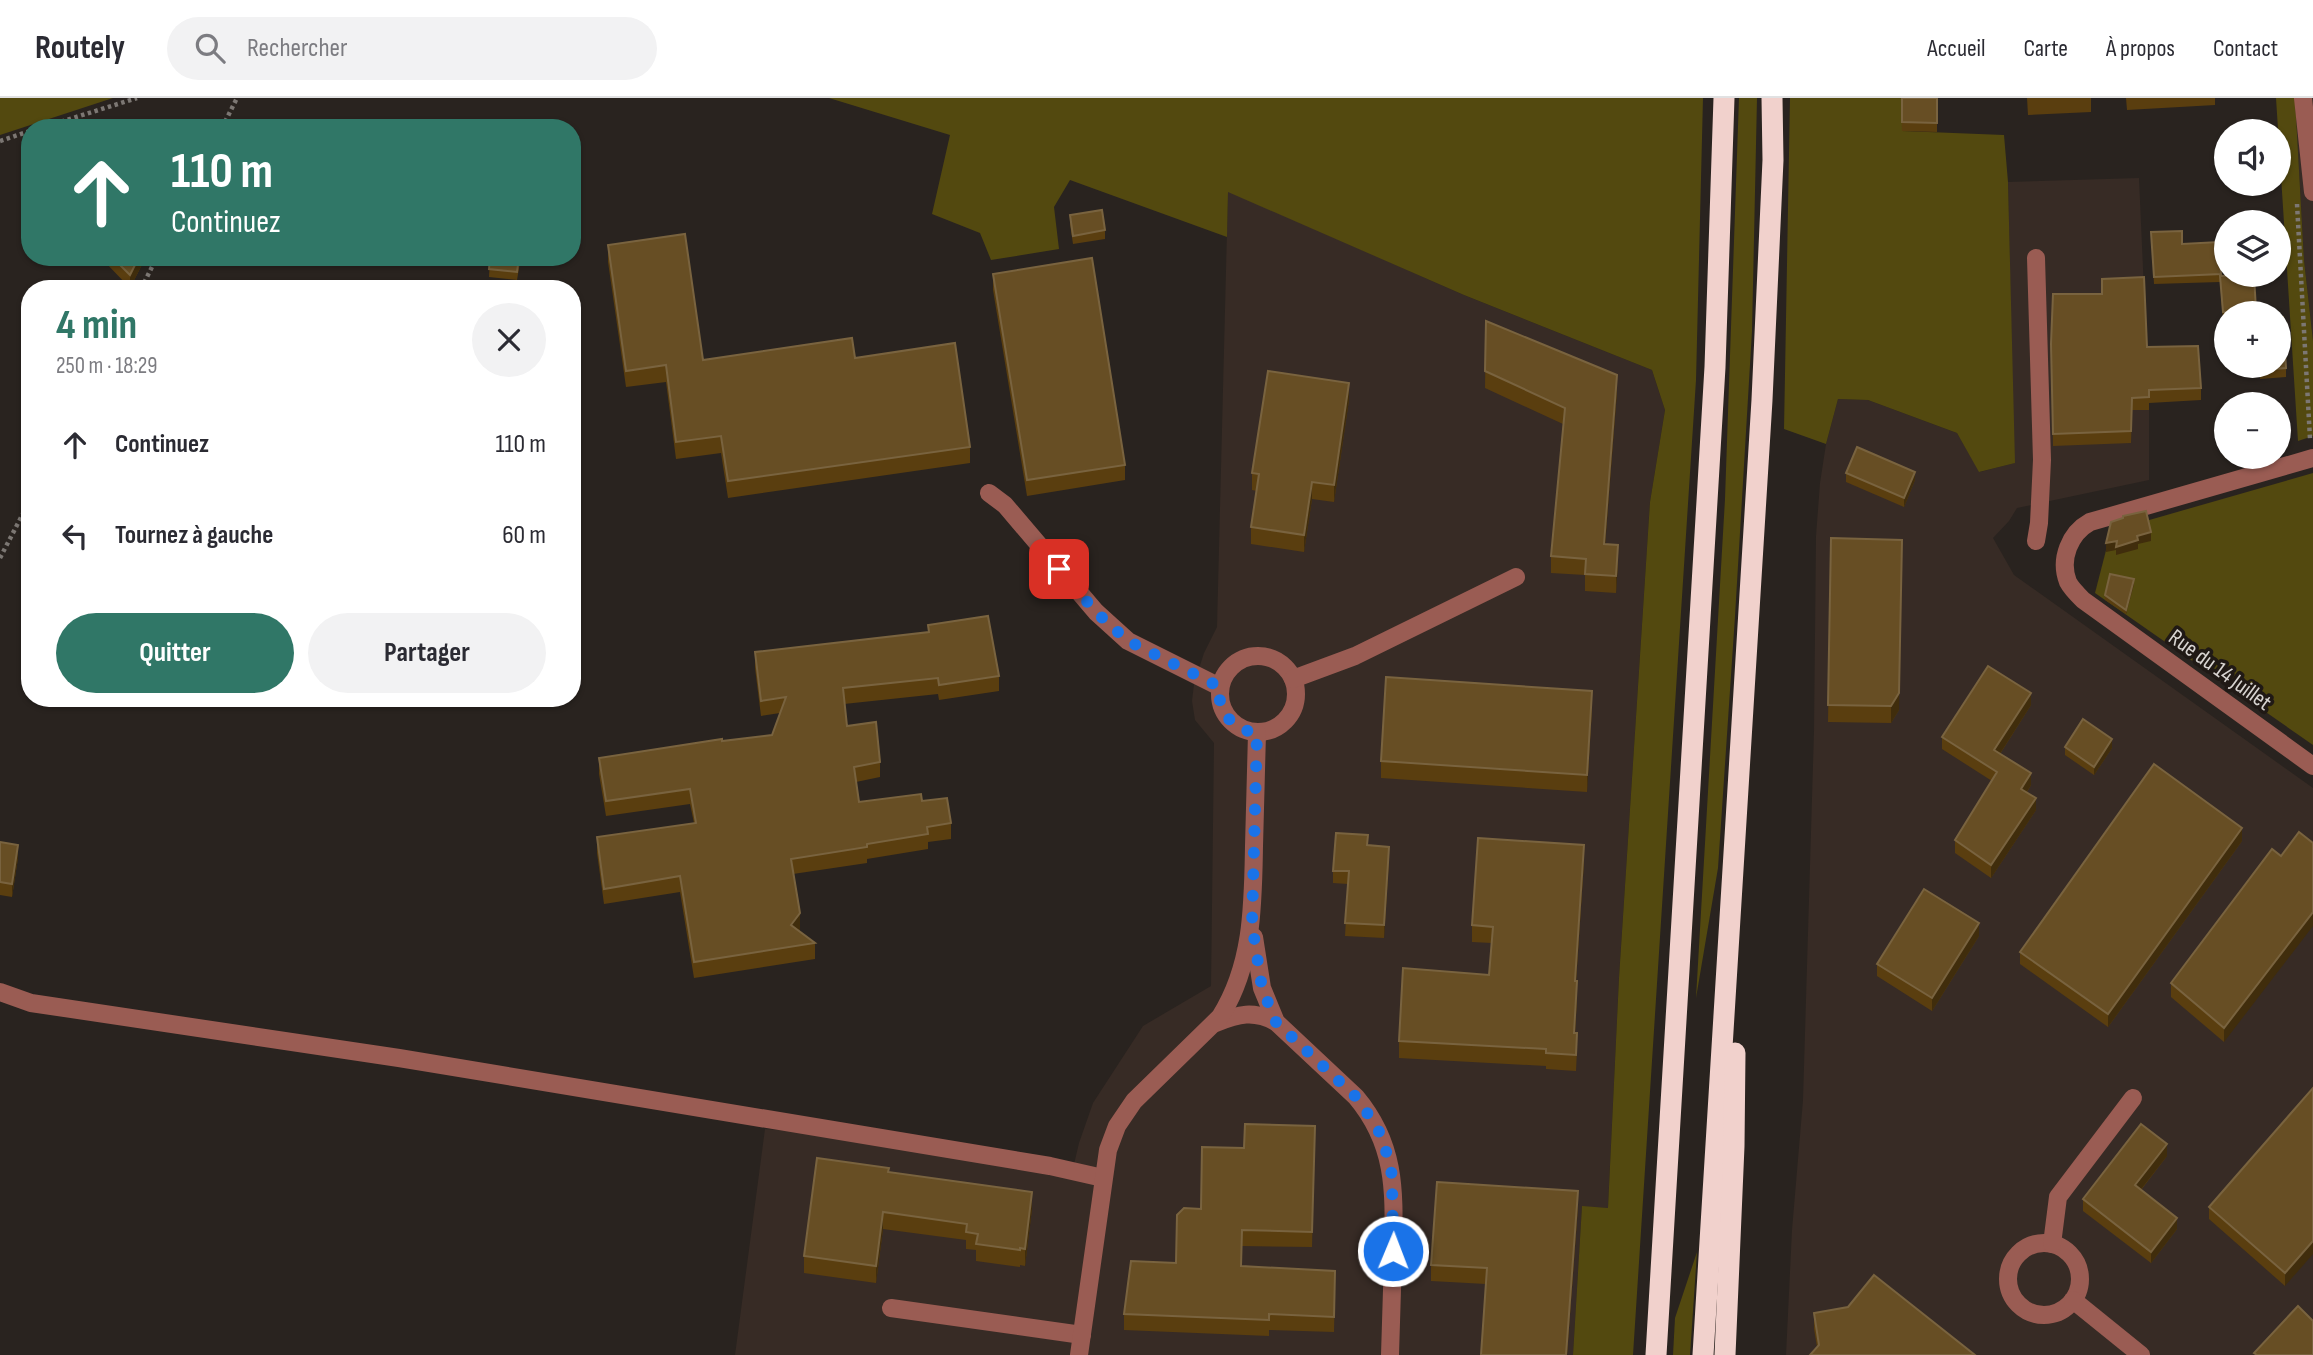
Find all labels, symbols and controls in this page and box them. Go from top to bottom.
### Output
search box [167,17,657,80]
text: Routely [35,28,125,68]
icon: search [191,29,229,67]
text: Rechercher [247,33,348,64]
text: Accueil [1927,34,1986,63]
text: Carte [2024,34,2068,63]
text: À propos [2106,34,2175,63]
text: Contact [2213,34,2278,63]
map controls [2214,119,2291,469]
button: sound [2214,119,2291,196]
text: 110 m [171,143,273,202]
icon: ahead [56,147,147,238]
text: Continuez [171,203,281,242]
button: layers [2214,210,2291,287]
text: 4 min [56,300,137,351]
button: + [2214,301,2291,378]
button: close [472,303,546,377]
text: 250 m · 18:29 [56,352,157,380]
button: − [2214,392,2291,469]
icon: ahead [56,426,94,464]
text: Continuez [115,429,209,460]
text: 110 m [495,429,546,460]
icon: left [56,517,94,555]
text: Tournez à gauche [115,520,273,551]
text: 60 m [502,520,546,551]
pin [1029,539,1089,599]
icon: arrive [1040,550,1078,588]
button: Quitter [56,613,294,693]
button: Partager [308,613,546,693]
street label: Rue du 14 Juillet [2163,623,2277,717]
position arrow [1356,1214,1430,1288]

